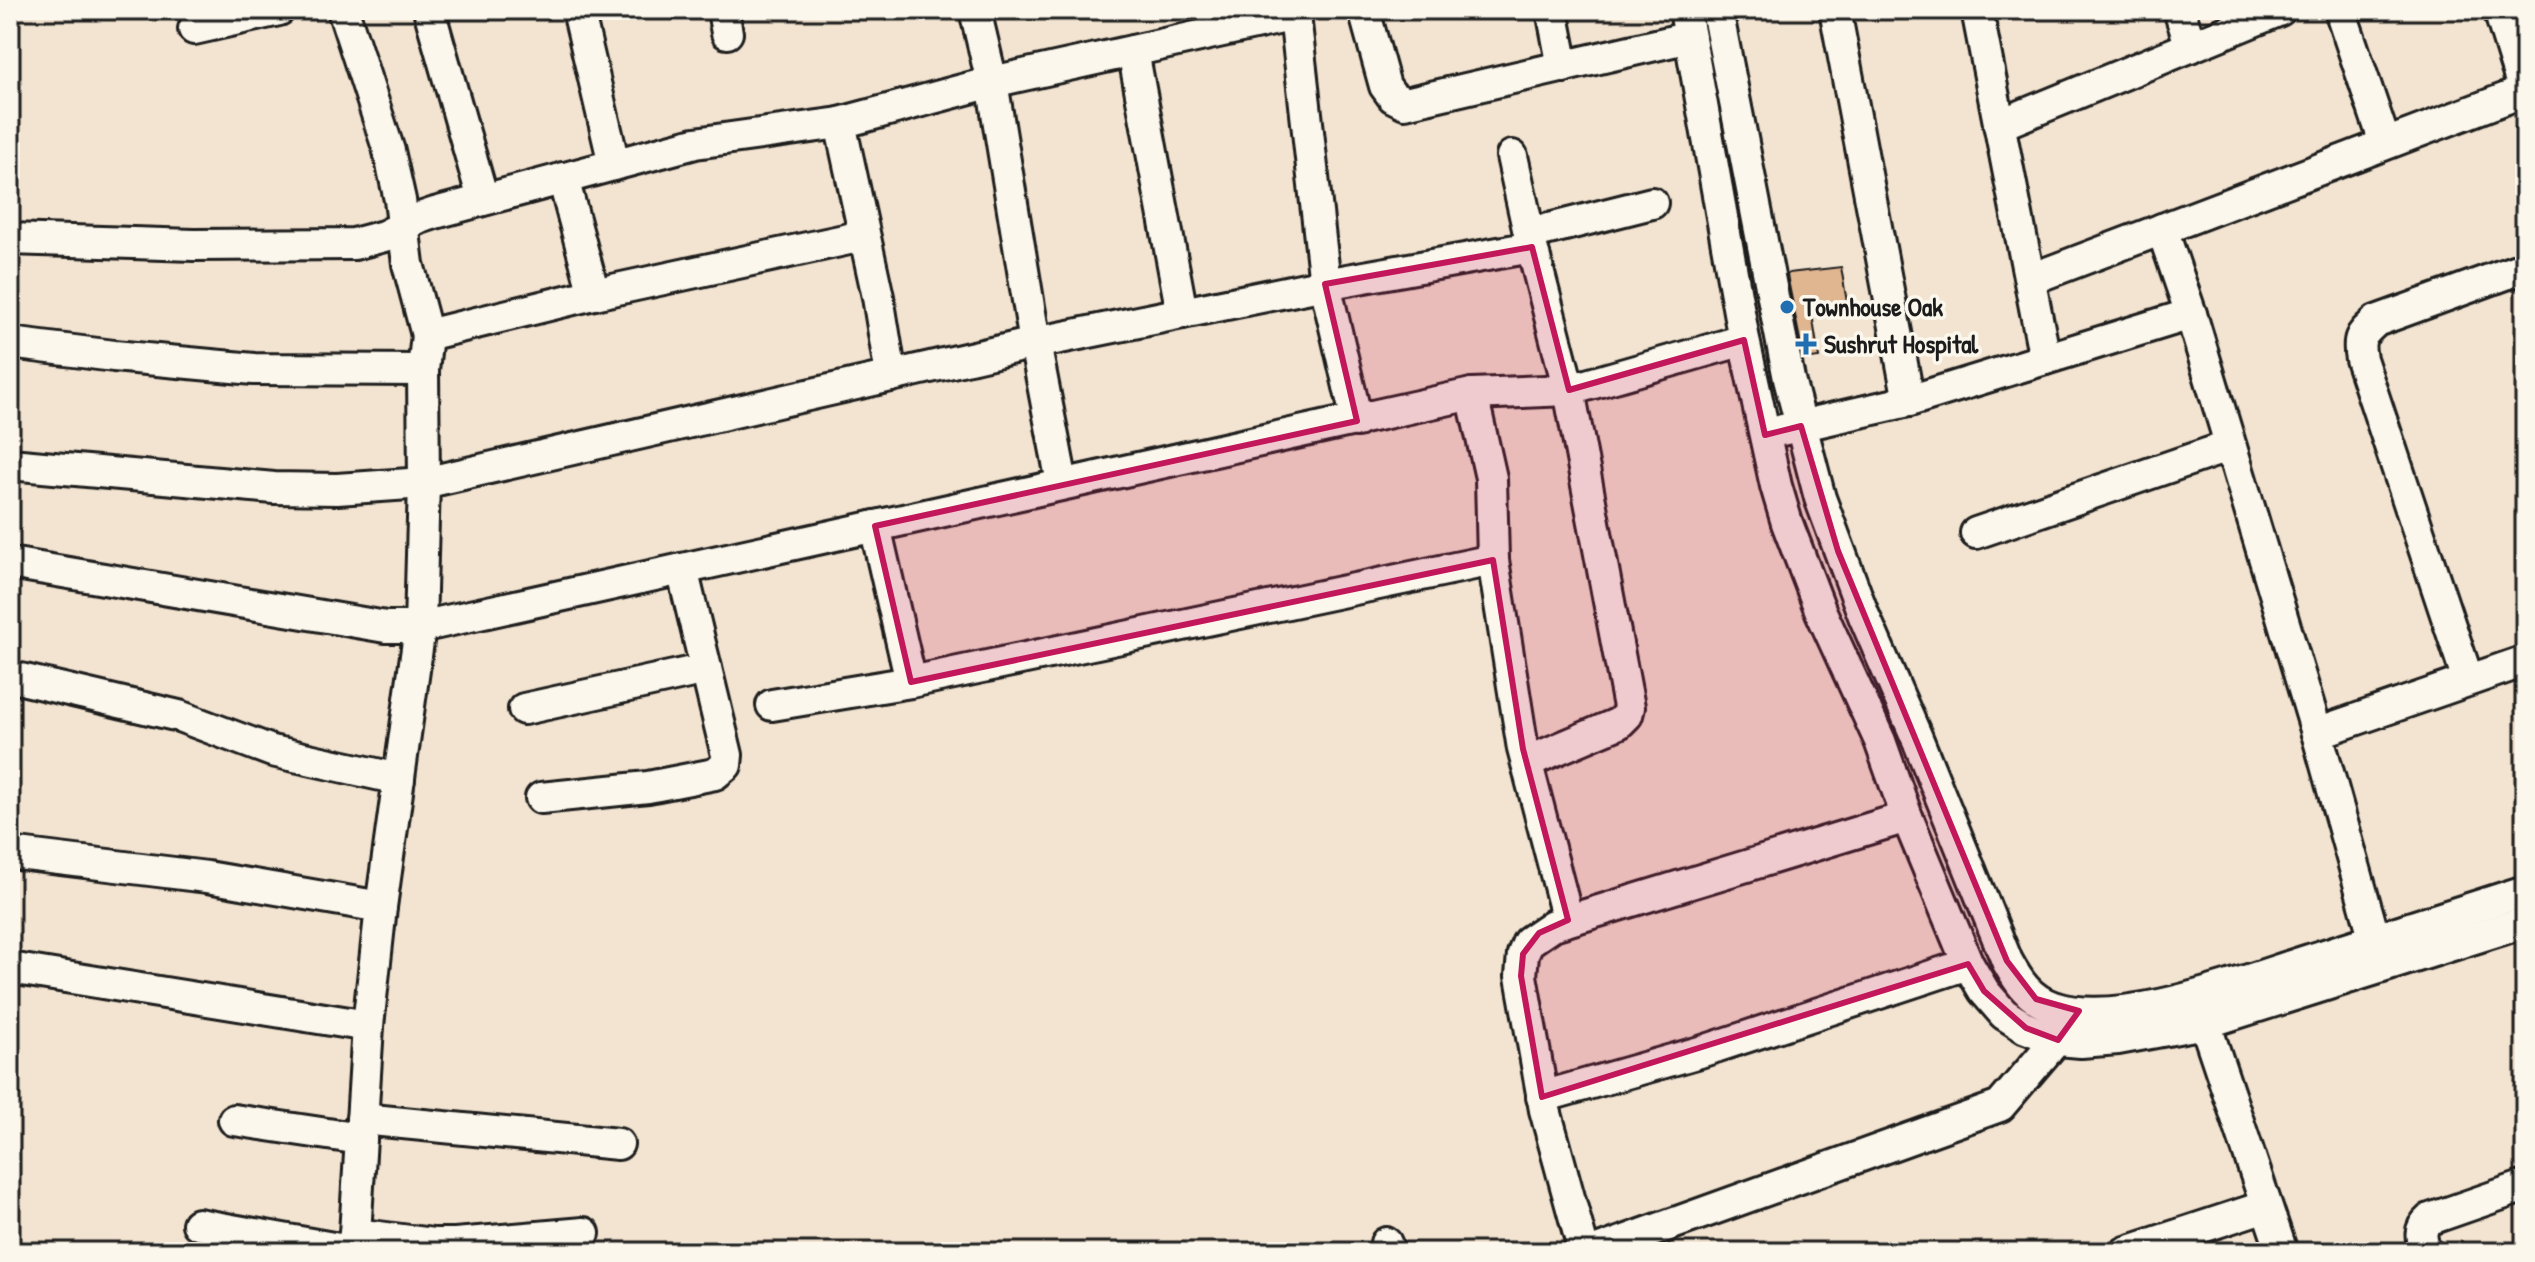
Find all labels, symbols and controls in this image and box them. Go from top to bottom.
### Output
place label: Townhouse Oak [1802,289,1943,324]
marker: Townhouse Oak [1778,298,1796,316]
place label: Sushrut Hospital [1824,326,1979,362]
marker: Sushrut Hospital [1795,333,1817,355]

